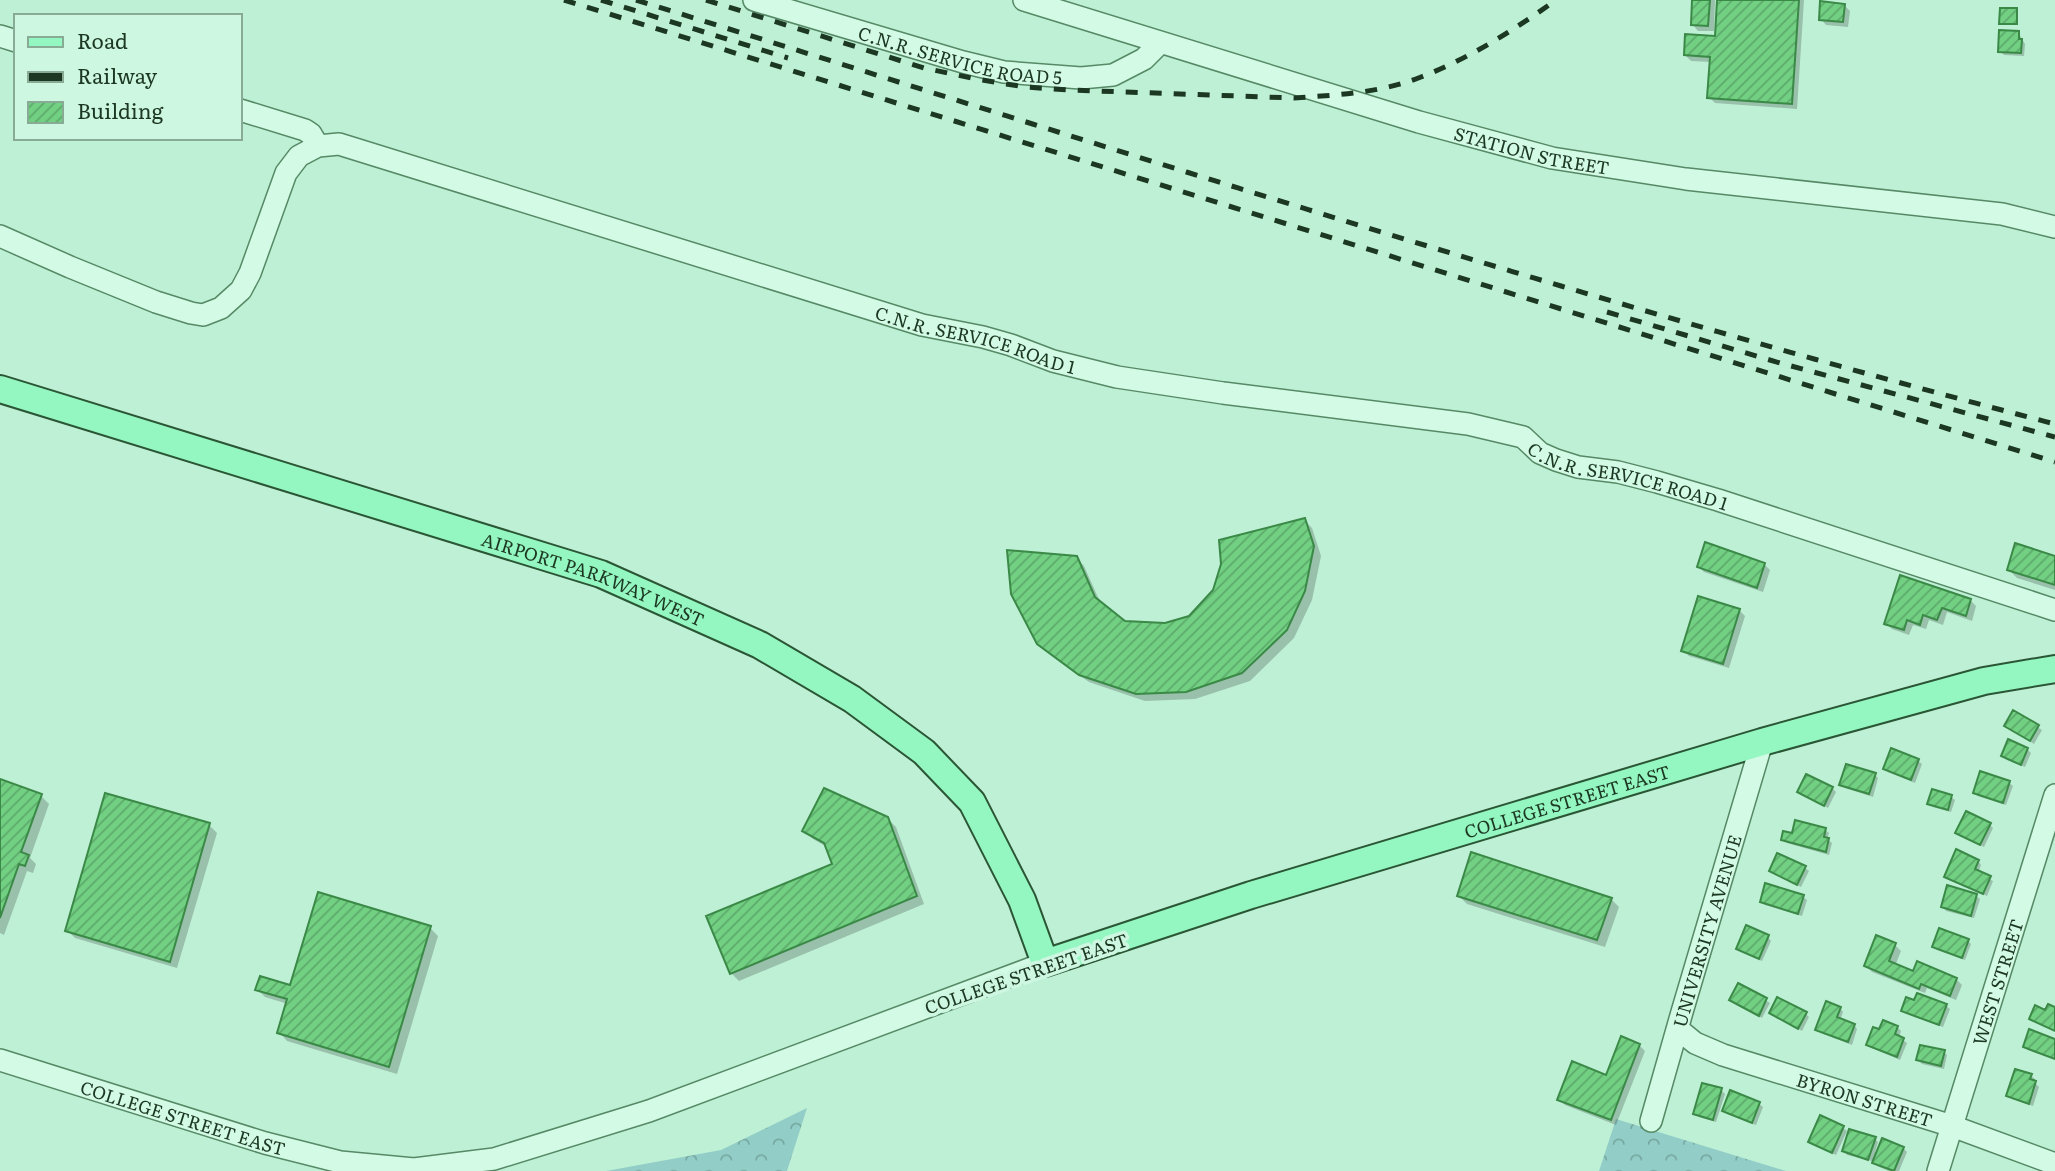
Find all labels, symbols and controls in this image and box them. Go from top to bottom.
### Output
legend [14,14,242,140]
street label: C.N.R. SERVICE ROAD 5 [855,18,1063,90]
text: Road [77,24,128,55]
text: Railway [77,59,158,90]
text: Building [77,94,164,125]
street label: STATION STREET [1451,119,1612,180]
street label: C.N.R. SERVICE ROAD 1 [872,298,1079,380]
street label: C.N.R. SERVICE ROAD 1 [1522,435,1732,516]
street label: AIRPORT PARKWAY WEST [478,525,709,632]
street label: COLLEGE STREET EAST [1461,757,1673,844]
street label: UNIVERSITY AVENUE [1665,831,1747,1030]
street label: WEST STREET [1964,915,2029,1048]
street label: COLLEGE STREET EAST [921,925,1131,1021]
street label: BYRON STREET [1793,1065,1936,1133]
street label: COLLEGE STREET EAST [77,1073,289,1161]

